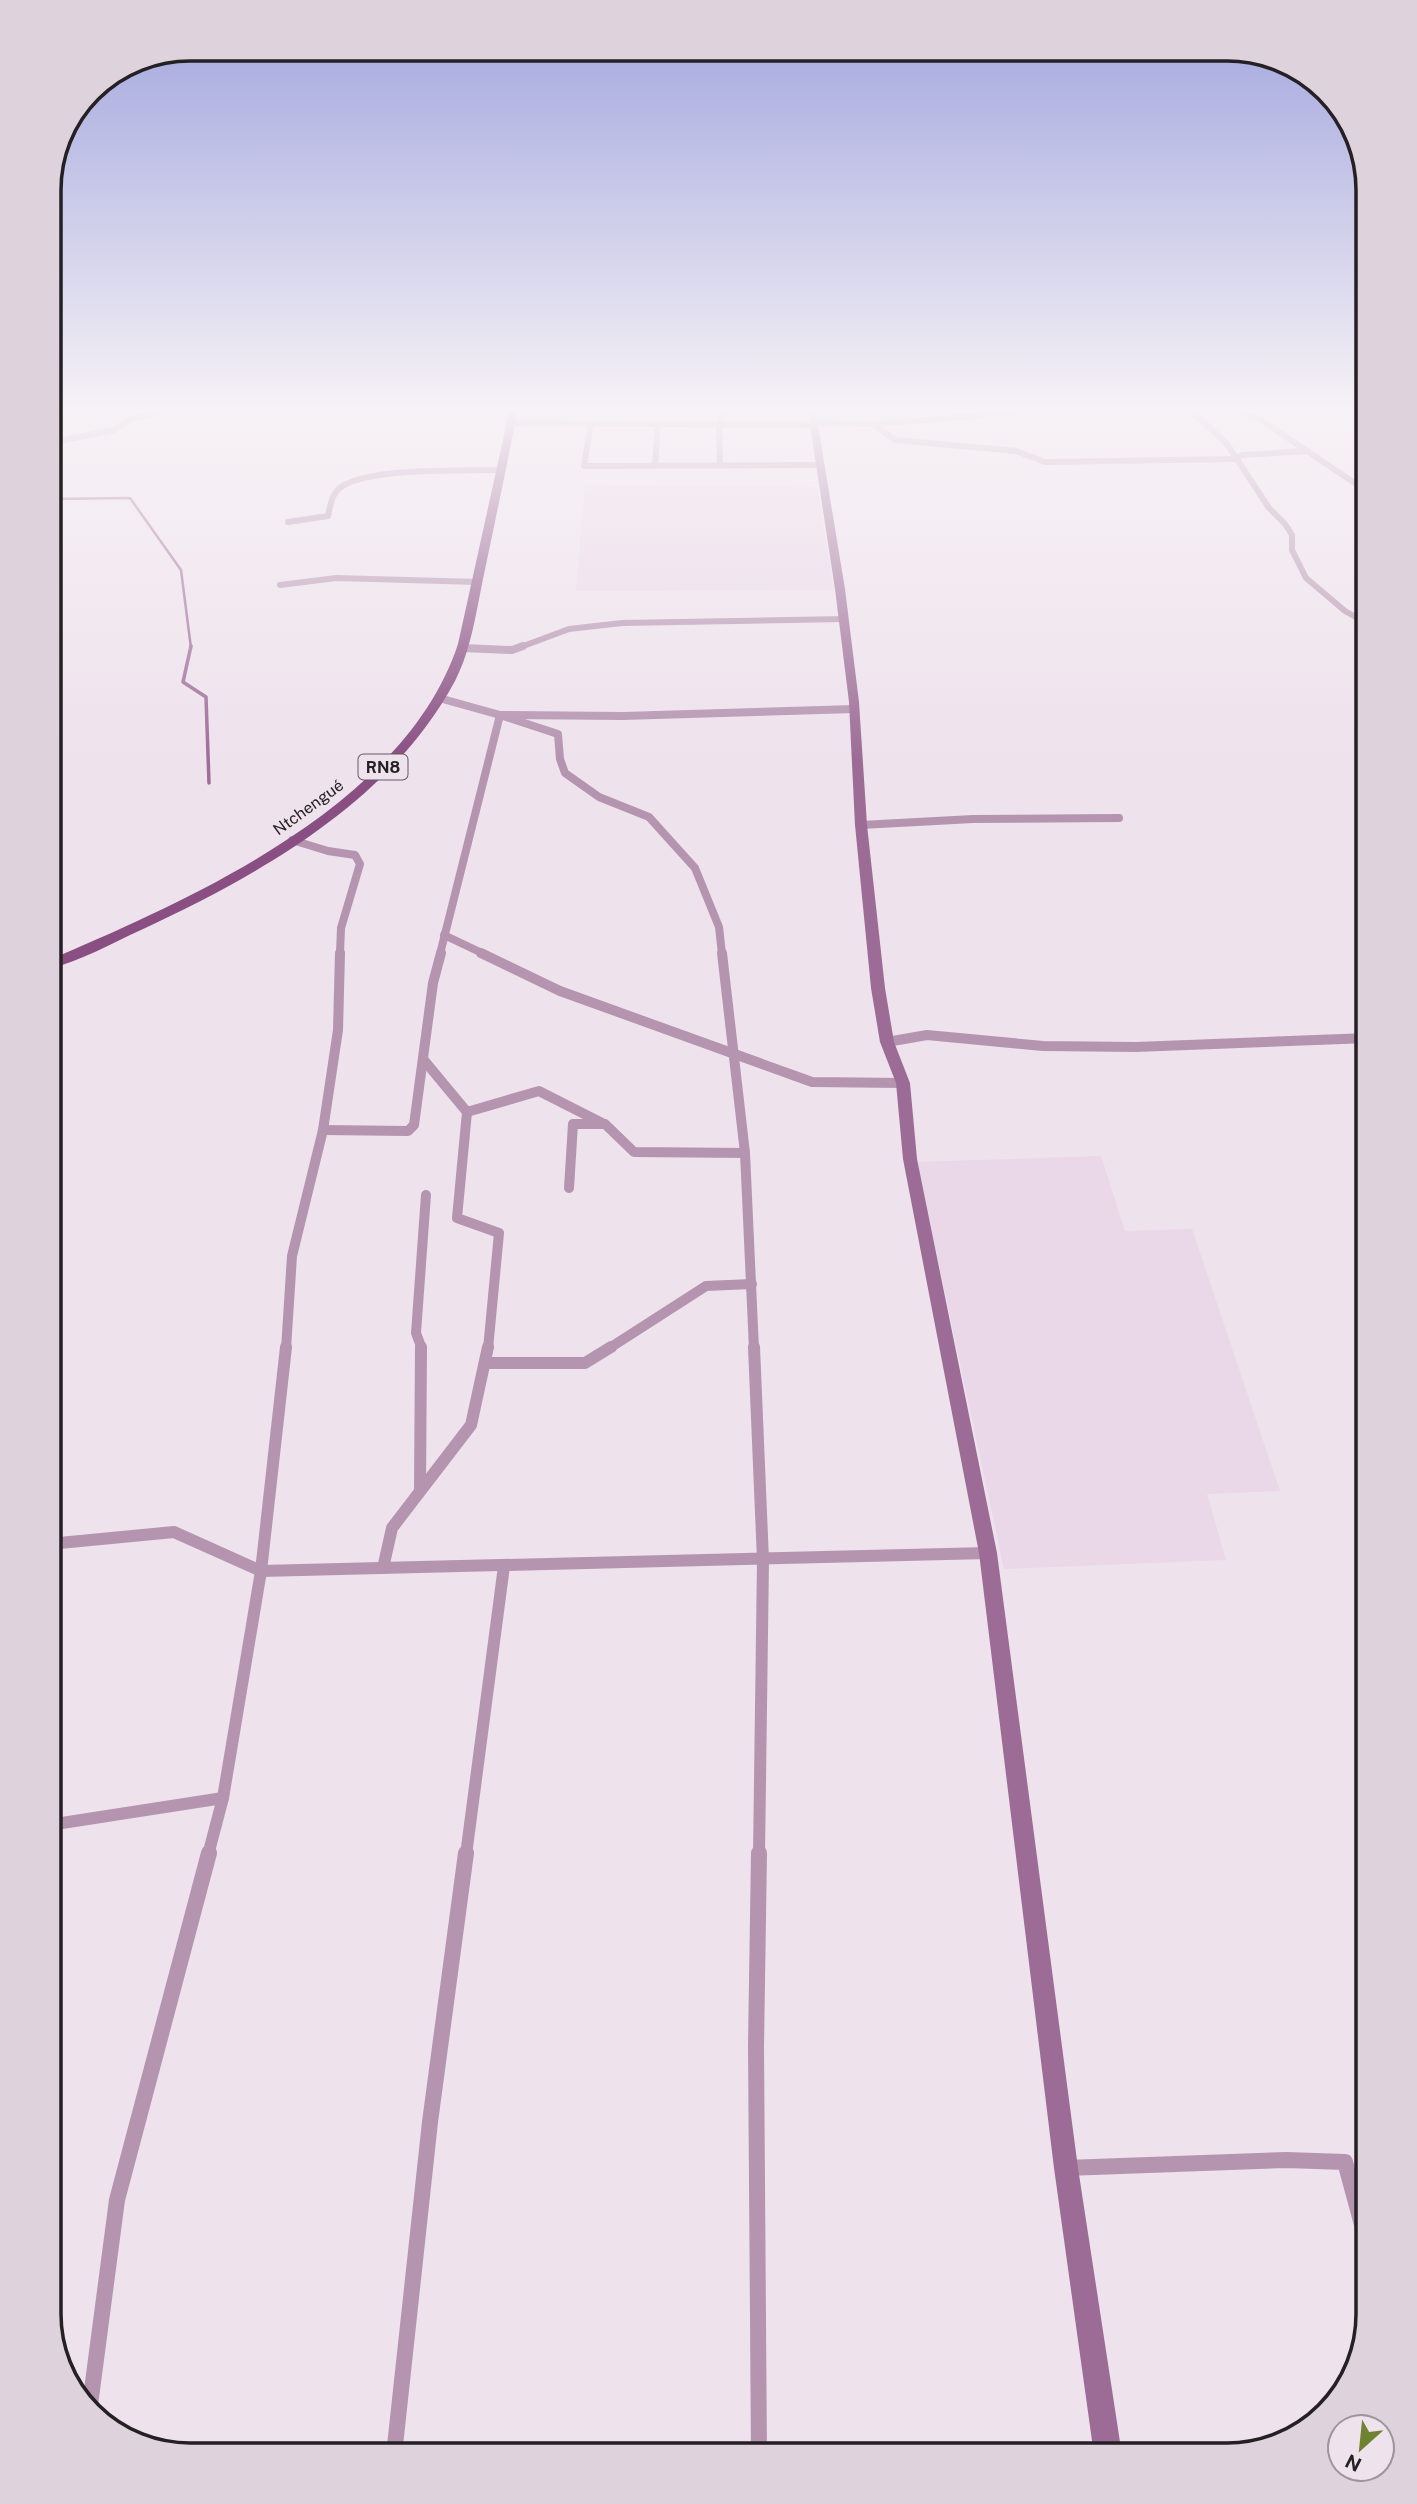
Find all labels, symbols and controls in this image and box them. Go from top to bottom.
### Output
road number: RN8 [358,754,408,780]
street label: Ntchengué [269,776,347,839]
north arrow [1326,2413,1396,2483]
text: N [1342,2450,1365,2476]

